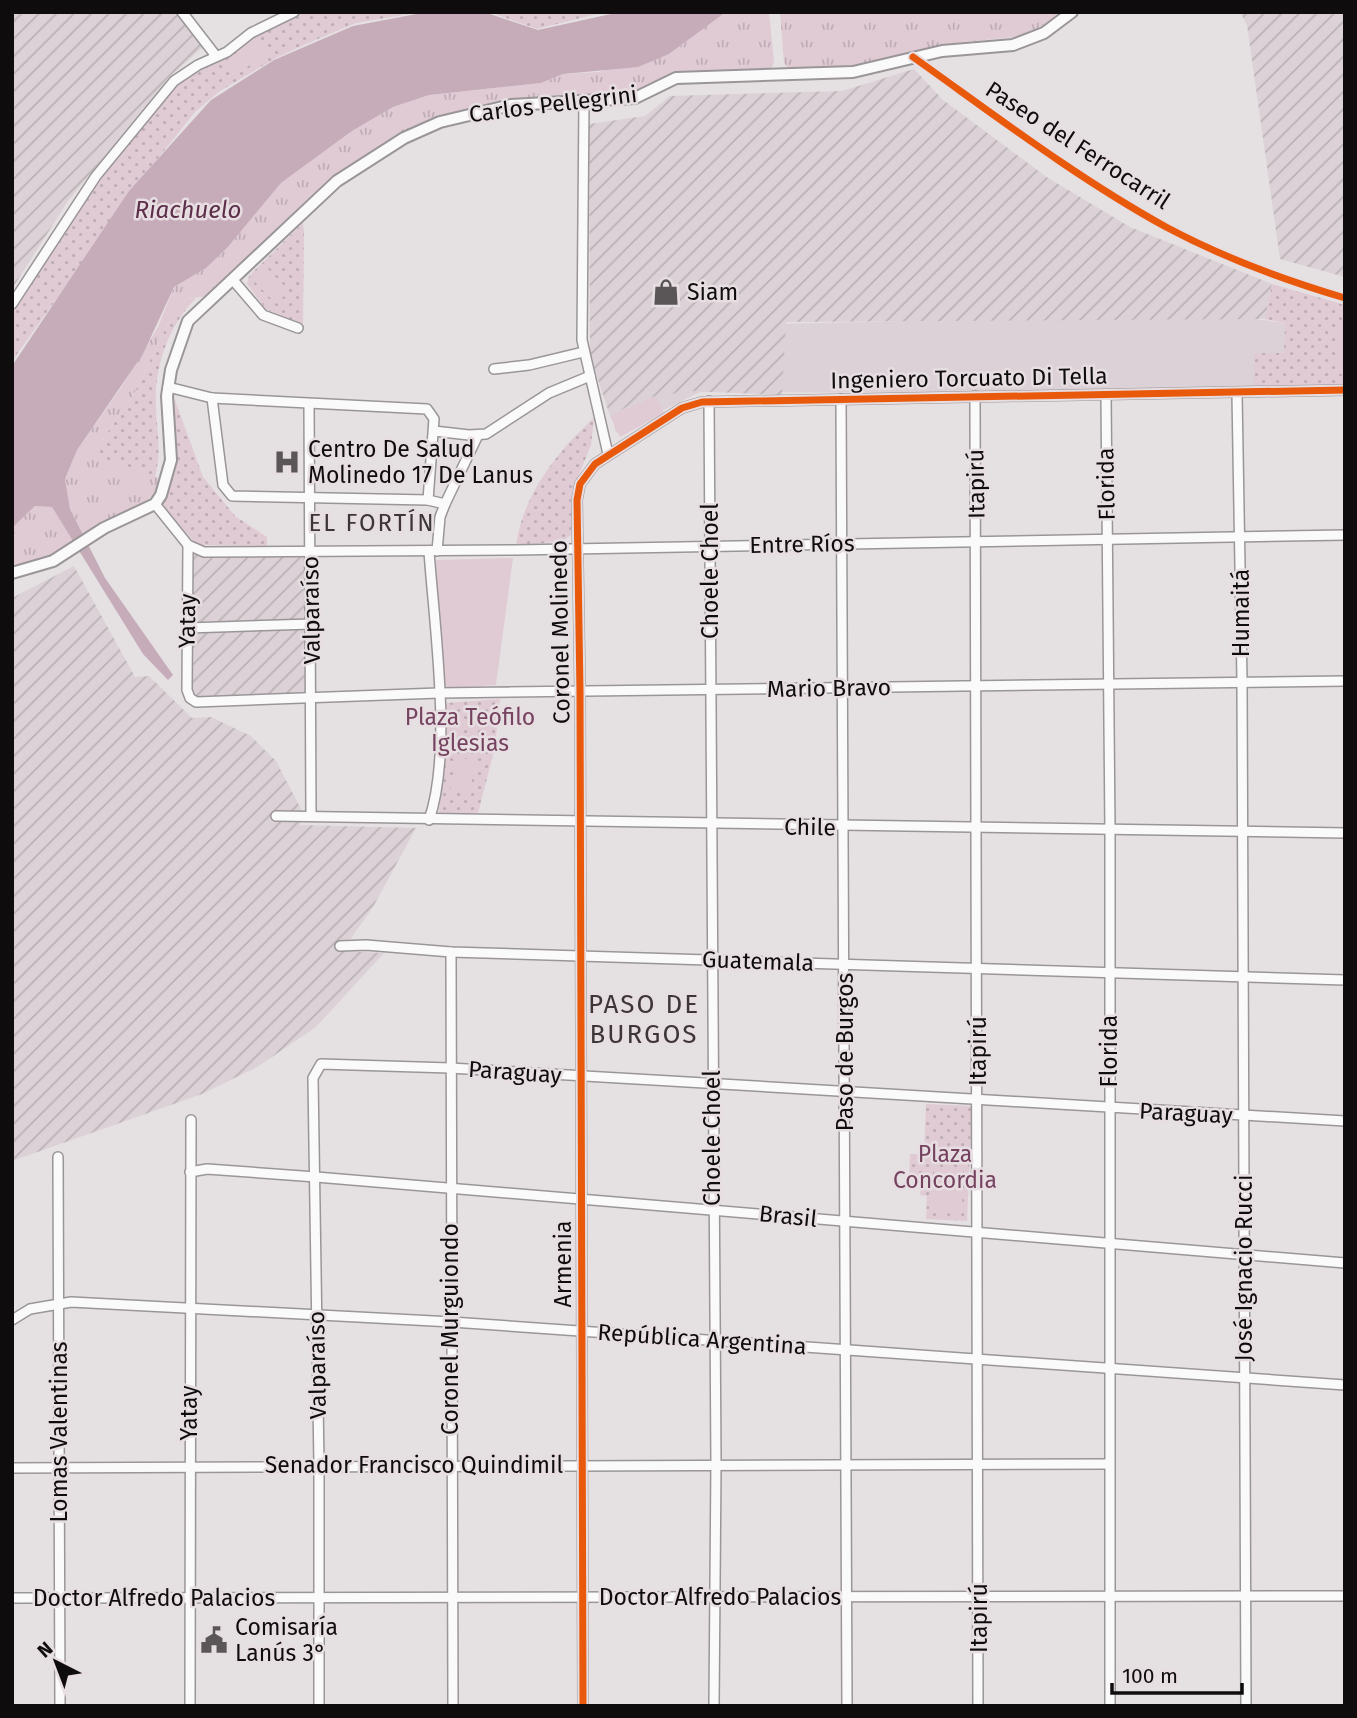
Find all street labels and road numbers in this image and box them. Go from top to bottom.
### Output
street label: Paseo del Ferrocarril [981,75,1176,215]
street label: Carlos Pellegrini [467,80,639,128]
street label: Ingeniero Torcuato Di Tella [830,362,1108,394]
street label: Florida [1091,447,1121,521]
street label: Itapirú [961,449,991,519]
street label: Choele Choel [696,503,724,639]
street label: Entre Ríos [749,529,855,559]
street label: Coronel Molinedo [544,540,576,724]
street label: Valparaíso [296,556,326,664]
street label: Humaitá [1227,569,1255,657]
street label: Yatay [173,593,201,649]
street label: Mario Bravo [767,673,891,703]
street label: Chile [784,813,836,841]
street label: Guatemala [702,945,814,977]
street label: Paso de Burgos [831,973,859,1131]
street label: Florida [1095,1015,1123,1087]
street label: Itapirú [964,1016,992,1086]
street label: Paraguay [467,1055,563,1089]
street label: Choele Choel [698,1070,726,1206]
street label: Paraguay [1139,1097,1234,1129]
street label: José Ignacio Rucci [1230,1175,1258,1361]
street label: Brasil [758,1199,819,1233]
street label: Armenia [549,1221,577,1307]
street label: Coronel Murguiondo [436,1223,464,1435]
street label: Valparaíso [302,1311,332,1419]
street label: República Argentina [597,1318,807,1360]
street label: Lomas Valentinas [45,1341,73,1523]
street label: Yatay [175,1385,203,1440]
street label: Senador Francisco Quindimil [265,1451,563,1479]
street label: Doctor Alfredo Palacios [599,1583,841,1611]
street label: Itapirú [965,1583,993,1653]
street label: Doctor Alfredo Palacios [33,1584,275,1612]

